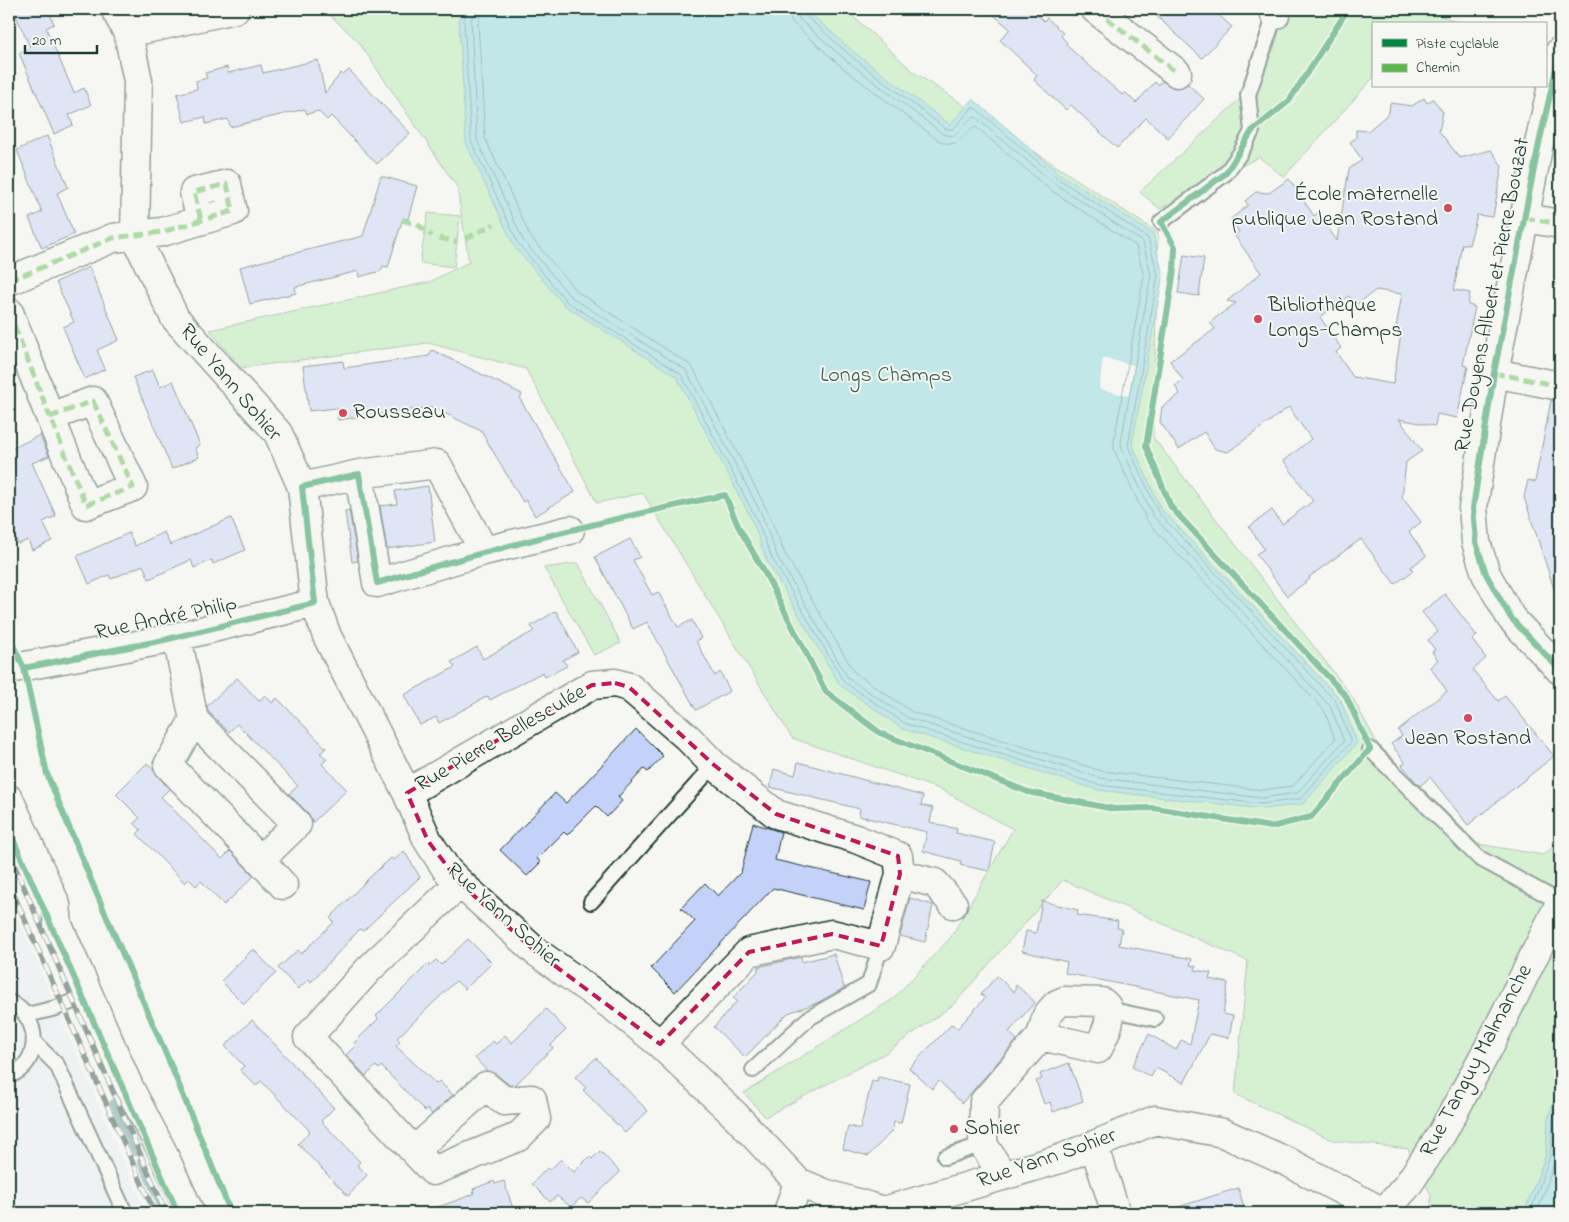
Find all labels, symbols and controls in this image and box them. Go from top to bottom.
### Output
scale bar [25,22,98,54]
legend [1372,22,1546,88]
text: 20 m [32,30,62,52]
text: Piste cyclable [1416,33,1499,56]
text: Chemin [1416,57,1460,79]
street label: Rue Doyens Albert et Pierre Bouzat [1447,134,1540,455]
place label: École maternelle publique Jean Rostand [1232,179,1438,236]
marker: École maternelle publique Jean Rostand [1442,202,1454,214]
place label: Bibliothèque Longs-Champs [1267,290,1402,348]
marker: Bibliothèque Longs-Champs [1252,313,1264,325]
street label: Rue Yann Sohier [171,317,289,449]
park label: Longs Champs [820,360,952,393]
place label: Rousseau [353,397,446,429]
marker: Rousseau [337,407,349,419]
street label: Rue André Philip [92,588,240,650]
street label: Rue Pierre Bellesculée [409,677,593,801]
marker: Jean Rostand [1462,712,1474,724]
place label: Jean Rostand [1405,723,1531,755]
street label: Rue Yann Sohier [438,856,568,977]
street label: Rue Tanguy Malmanche [1413,959,1542,1164]
place label: Sohier [964,1113,1020,1145]
street label: Rue Yann Sohier [973,1120,1121,1198]
marker: Sohier [948,1123,960,1135]

